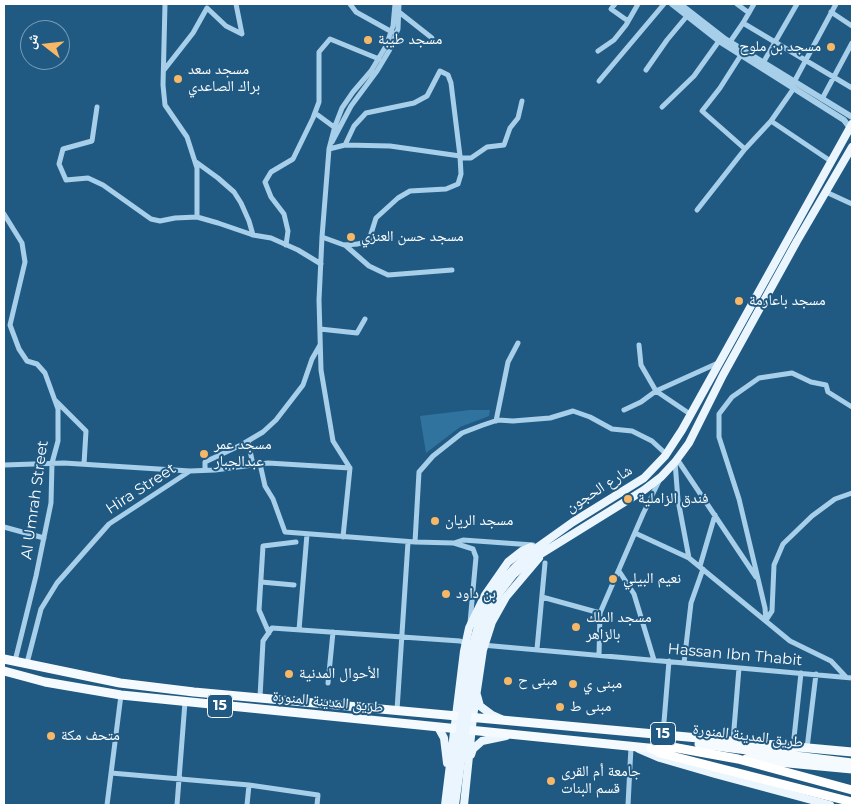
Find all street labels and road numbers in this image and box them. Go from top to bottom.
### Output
street label: Al Umrah Street [18,439,52,561]
street label: Hira Street [103,460,179,518]
street label: شارع الحجون [562,461,636,517]
street label: Hassan Ibn Thabit [667,640,803,670]
street label: طريق المدينة المنورة [272,687,384,717]
road number: 15 [208,694,232,718]
street label: طريق المدينة المنورة [692,720,804,752]
road number: 15 [650,722,676,746]

